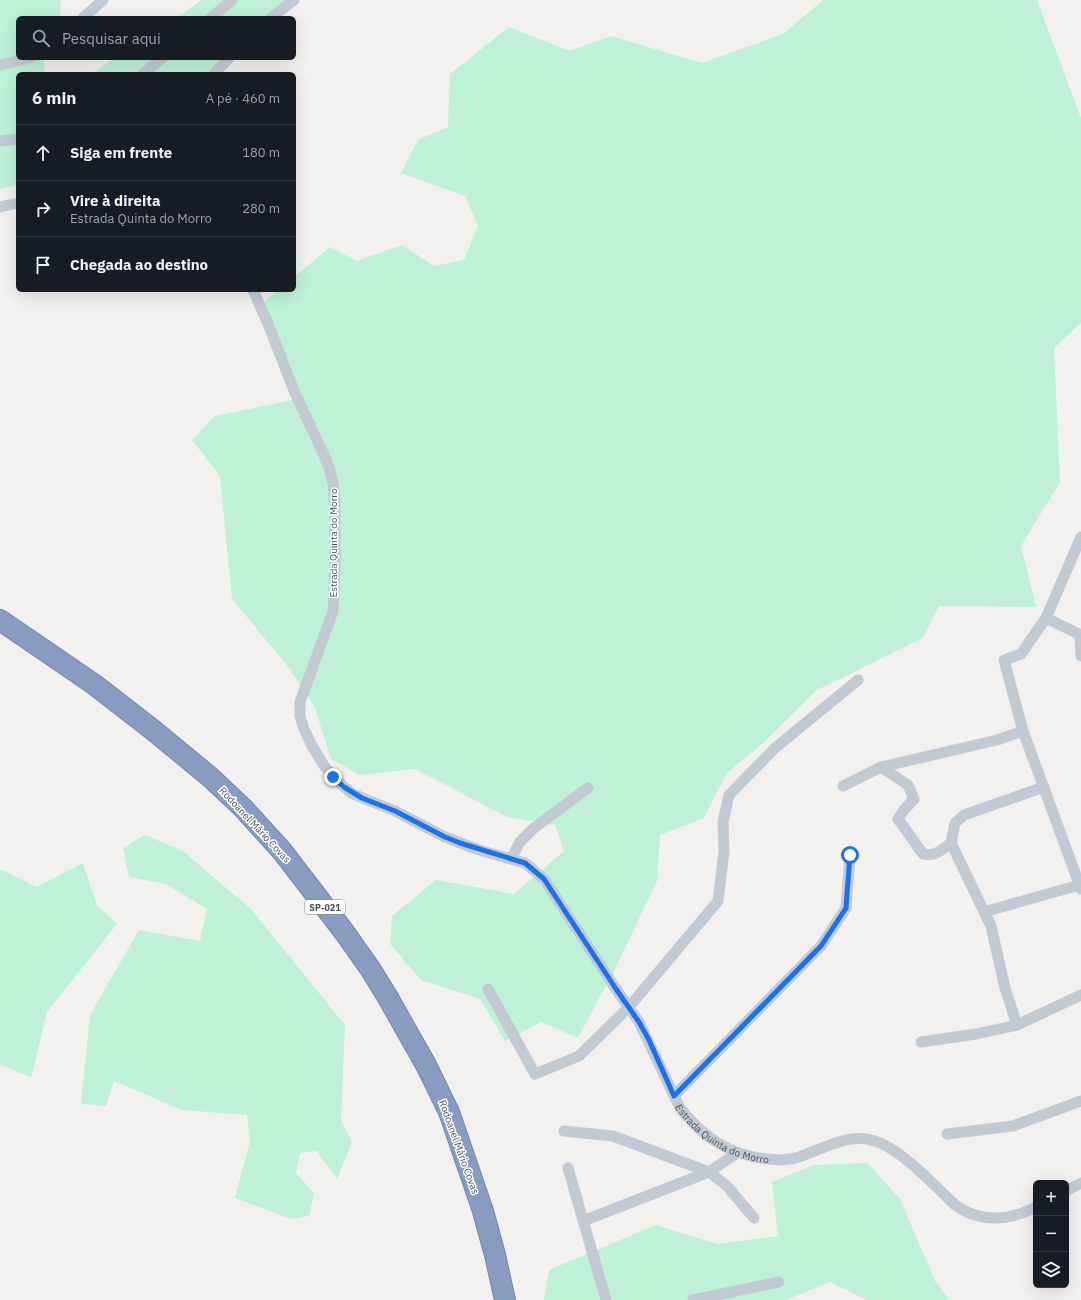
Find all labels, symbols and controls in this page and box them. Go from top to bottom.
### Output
search box [16,16,296,60]
icon: search [30,27,52,49]
text: Pesquisar aqui [62,29,161,48]
text: 6 min [32,87,76,109]
text: A pé · 460 m [206,90,280,107]
icon: ahead [32,142,54,164]
text: Siga em frente [70,143,172,162]
text: 180 m [242,144,280,161]
text: Vire à direita [70,191,160,210]
icon: right [32,198,54,220]
text: 280 m [242,200,280,217]
text: Estrada Quinta do Morro [70,210,212,227]
icon: arrive [32,254,54,276]
text: Chegada ao destino [70,255,208,274]
street label: Estrada Quinta do Morro [327,488,340,598]
route end [324,768,342,786]
street label: Rodoanel Mário Covas [216,784,294,866]
route start [841,846,859,864]
road number: SP-021 [305,900,345,914]
street label: Rodoanel Mário Covas [436,1098,482,1196]
street label: Estrada Quinta do Morro [673,1102,770,1166]
map controls [1033,1180,1069,1288]
button: + [1033,1180,1069,1216]
button: − [1033,1216,1069,1252]
button: layers [1033,1252,1069,1288]

